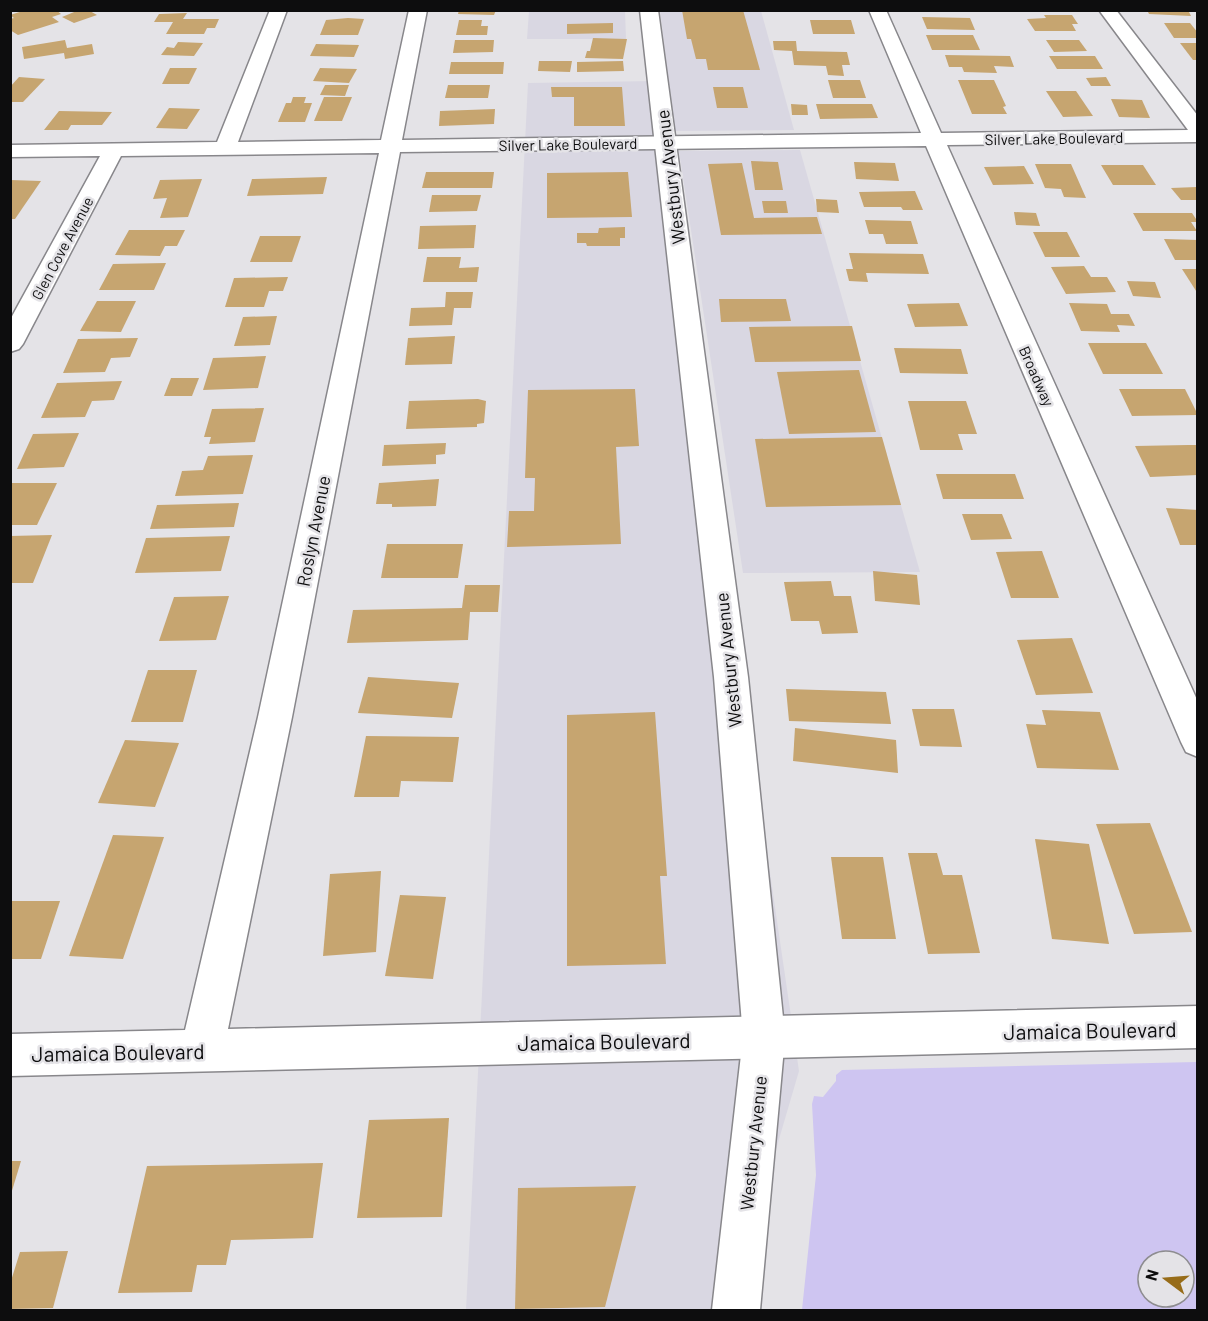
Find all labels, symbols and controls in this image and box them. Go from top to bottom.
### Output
street label: Westbury Avenue [651,109,689,245]
street label: Silver Lake Boulevard [984,128,1124,148]
street label: Silver Lake Boulevard [498,134,638,154]
street label: Glen Cove Avenue [27,193,97,303]
street label: Broadway [1016,343,1058,409]
street label: Roslyn Avenue [291,474,335,588]
street label: Westbury Avenue [710,592,746,728]
street label: Jamaica Boulevard [1003,1016,1177,1044]
street label: Jamaica Boulevard [517,1027,691,1055]
street label: Jamaica Boulevard [31,1038,205,1066]
street label: Westbury Avenue [735,1075,771,1211]
north arrow [1136,1249,1196,1309]
text: N [1141,1267,1162,1282]

